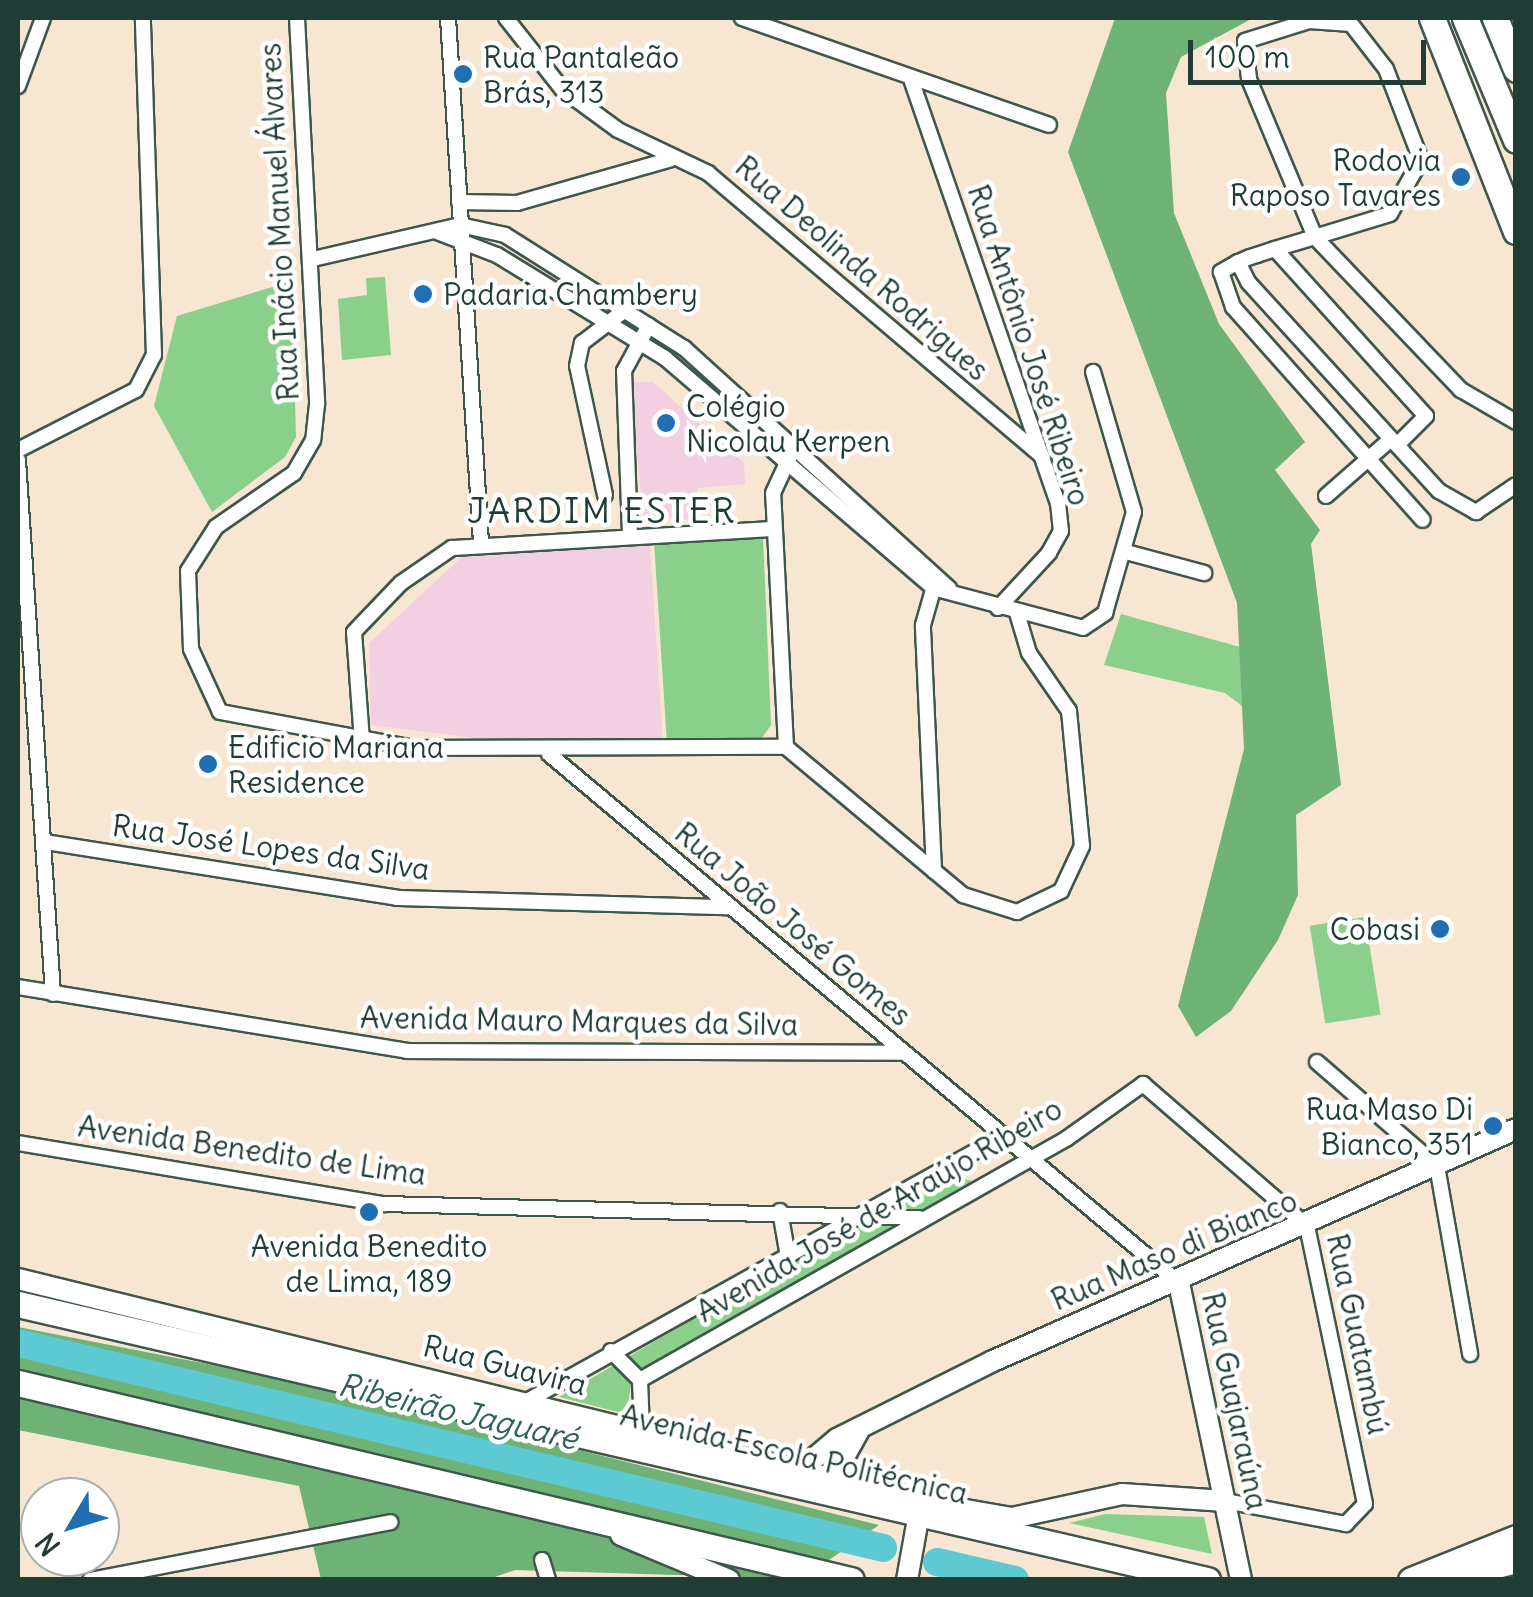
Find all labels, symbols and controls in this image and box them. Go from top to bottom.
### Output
scale bar [1193,20,1430,82]
text: 100 m [1205,38,1290,76]
place label: Rua Pantaleão Brás, 313 [483,39,679,110]
street label: Rua Inácio Manuel Álvares [252,42,306,402]
marker: Rua Pantaleão Brás, 313 [452,63,474,85]
place label: Rodovia Raposo Tavares [1230,142,1441,212]
street label: Rua Deolinda Rodrigues [728,148,996,388]
marker: Rodovia Raposo Tavares [1450,166,1472,188]
street label: Rua Antônio José Ribeiro [960,180,1098,510]
place label: Padaria Chambery [443,276,698,312]
marker: Padaria Chambery [412,283,434,305]
place label: Colégio Nicolau Kerpen [686,388,890,458]
marker: Colégio Nicolau Kerpen [655,412,677,434]
district label: JARDIM ESTER [467,489,737,531]
place label: Edificio Mariana Residence [228,729,444,800]
marker: Edificio Mariana Residence [197,753,219,775]
street label: Rua José Lopes da Silva [110,807,432,887]
street label: Rua João José Gomes [668,815,918,1033]
place label: Cobasi [1330,911,1420,947]
marker: Cobasi [1429,918,1451,940]
street label: Avenida Mauro Marques da Silva [360,999,798,1043]
street label: Avenida José de Araújo Ribeiro [690,1090,1068,1330]
place label: Rua Maso Di Bianco, 351 [1306,1091,1473,1162]
street label: Avenida Benedito de Lima [76,1108,428,1192]
marker: Rua Maso Di Bianco, 351 [1482,1115,1504,1137]
street label: Rua Maso di Bianco [1046,1182,1302,1318]
marker: Avenida Benedito de Lima, 189 [358,1201,380,1223]
place label: Avenida Benedito de Lima, 189 [251,1228,487,1298]
street label: Rua Guatambú [1319,1230,1397,1438]
street label: Rua Guajaraúna [1194,1289,1276,1513]
street label: Rua Guavira [420,1327,590,1403]
water label: Ribeirão Jaguaré [335,1366,581,1458]
street label: Avenida Escola Politécnica [617,1397,971,1511]
north arrow [20,1477,120,1577]
text: N [28,1526,68,1563]

